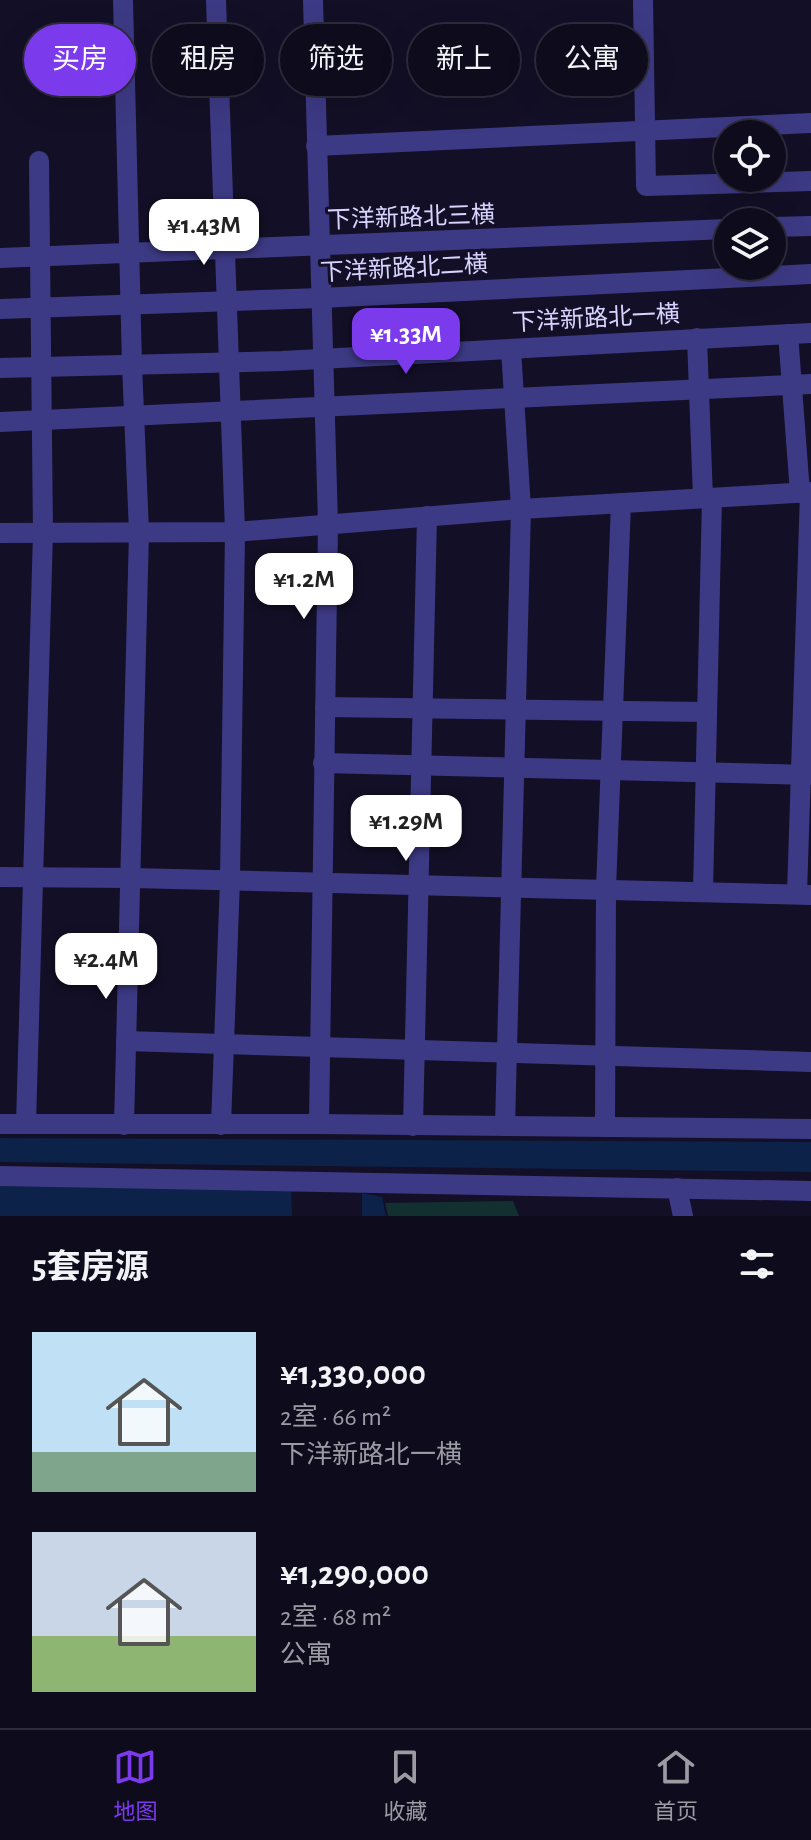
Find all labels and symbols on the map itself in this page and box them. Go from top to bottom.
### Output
pin: ¥1.43M [139,199,269,267]
street label: 下洋新路北三横 [327,201,495,233]
street label: 下洋新路北二横 [319,251,489,285]
street label: 下洋新路北一横 [511,301,681,335]
pin: ¥1.33M [341,308,471,376]
pin: ¥1.2M [248,553,360,621]
pin: ¥1.29M [341,795,471,863]
pin: ¥2.4M [50,933,162,1001]

